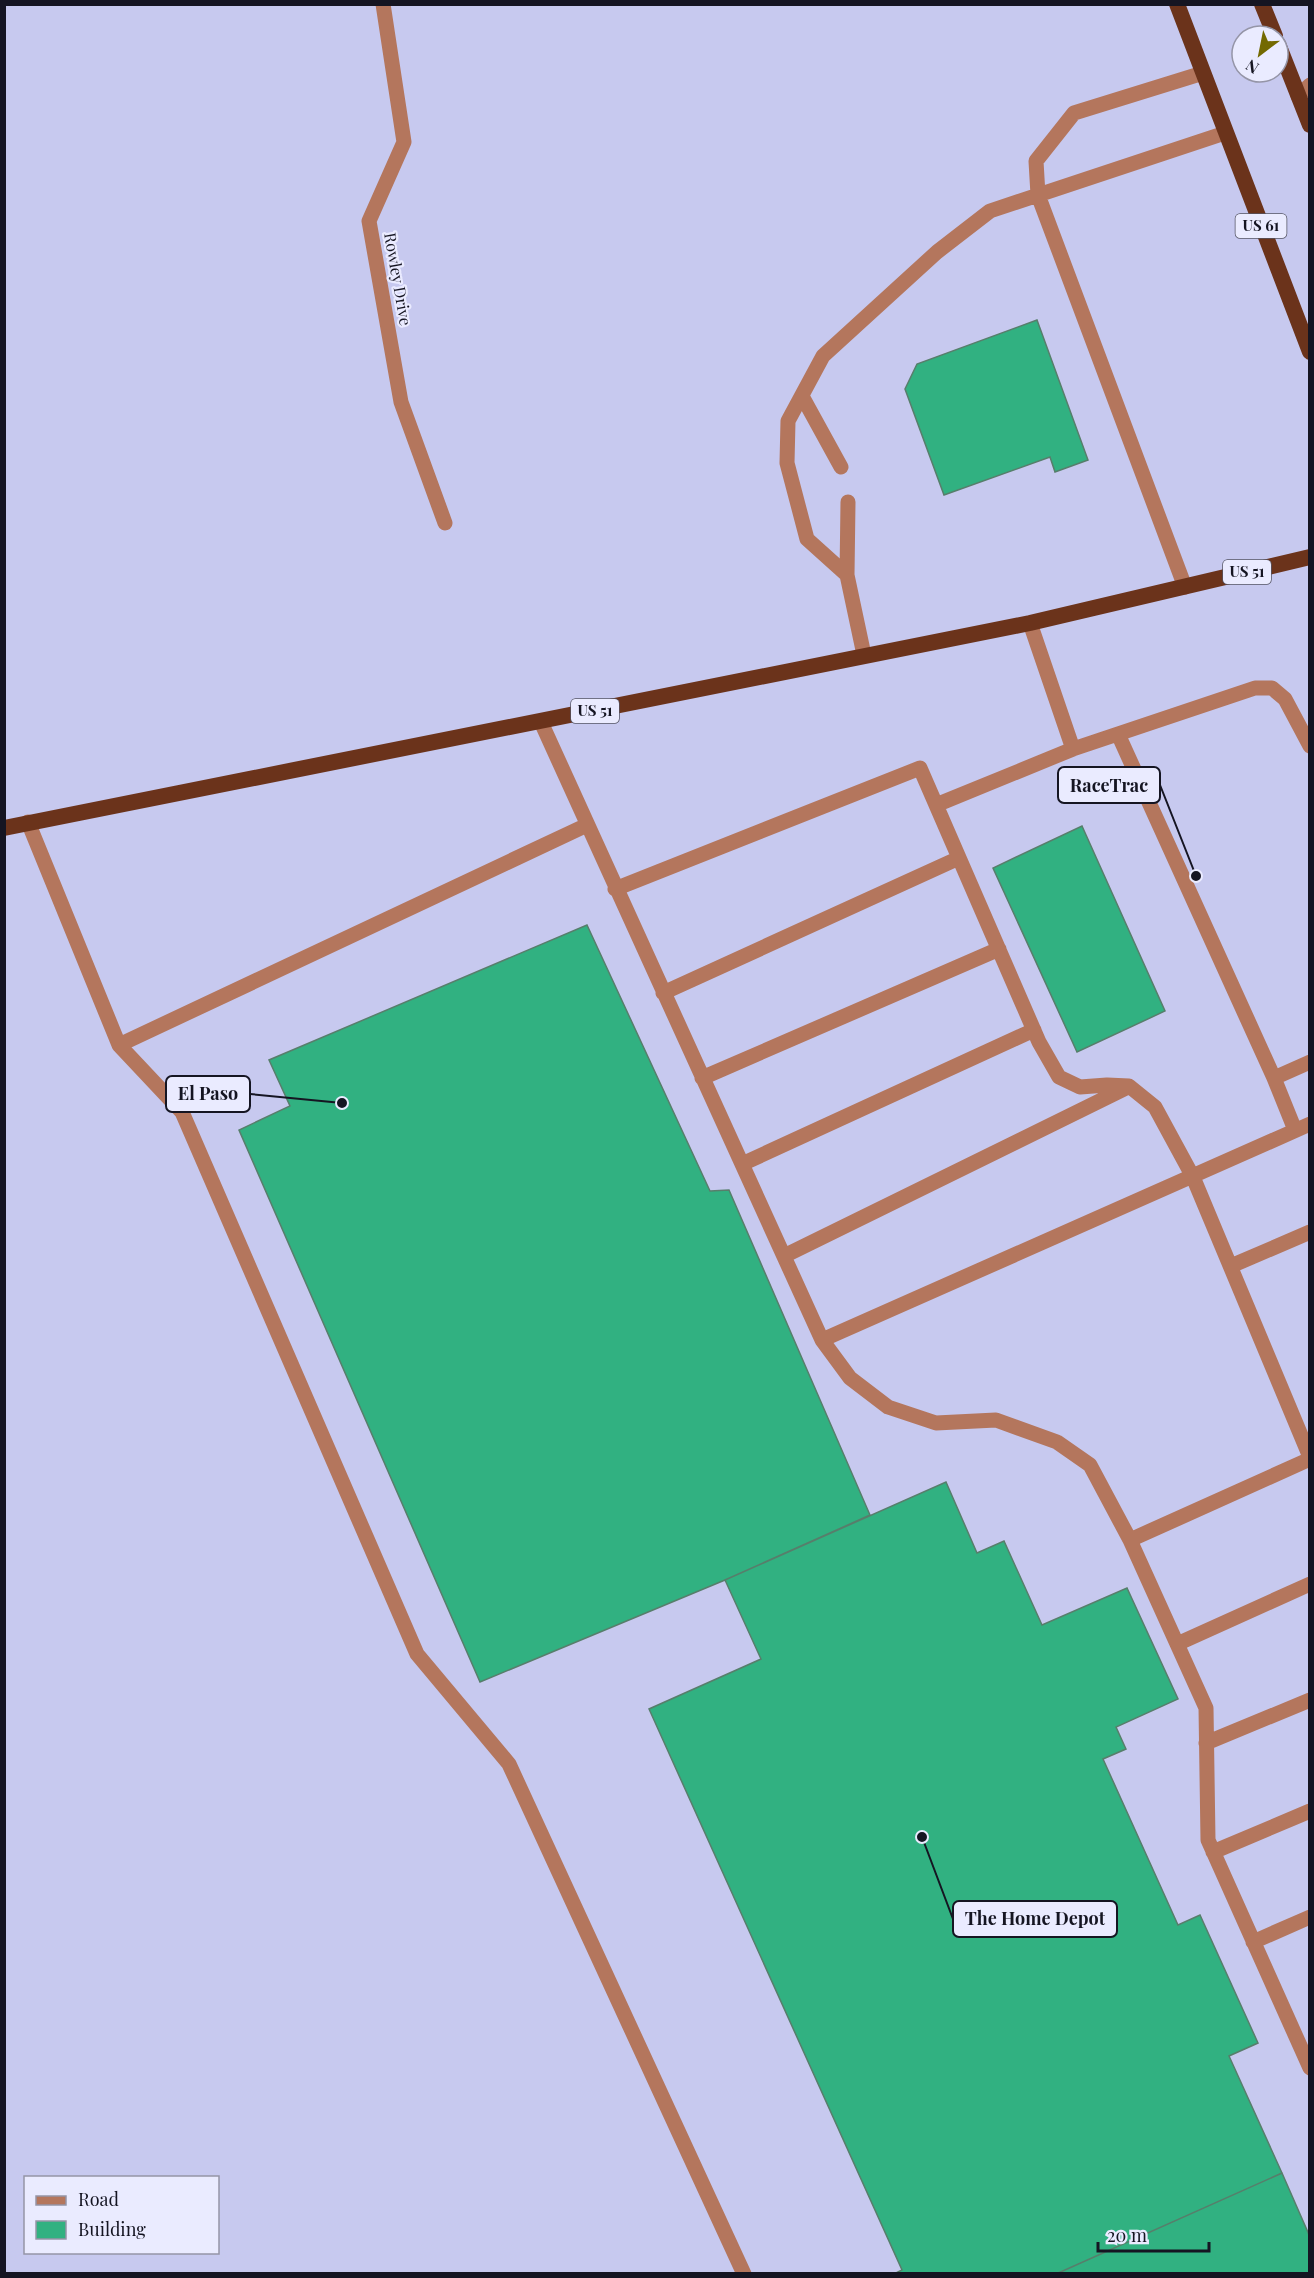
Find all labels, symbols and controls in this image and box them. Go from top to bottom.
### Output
north arrow [1230,24,1290,84]
text: N [1241,55,1262,79]
road number: US 61 [1236,214,1286,238]
street label: Rowley Drive [380,231,417,327]
road number: US 51 [1223,560,1271,584]
road number: US 51 [571,699,619,723]
callout: RaceTrac [1058,767,1160,803]
text: RaceTrac [1070,773,1148,797]
callout: El Paso [166,1076,250,1112]
text: El Paso [178,1081,238,1105]
callout: The Home Depot [953,1901,1117,1937]
text: The Home Depot [965,1906,1106,1930]
legend [24,2176,219,2254]
text: Road [78,2187,119,2211]
scale bar [1098,2215,1209,2253]
text: Building [78,2217,146,2241]
text: 20 m [1107,2223,1147,2247]

